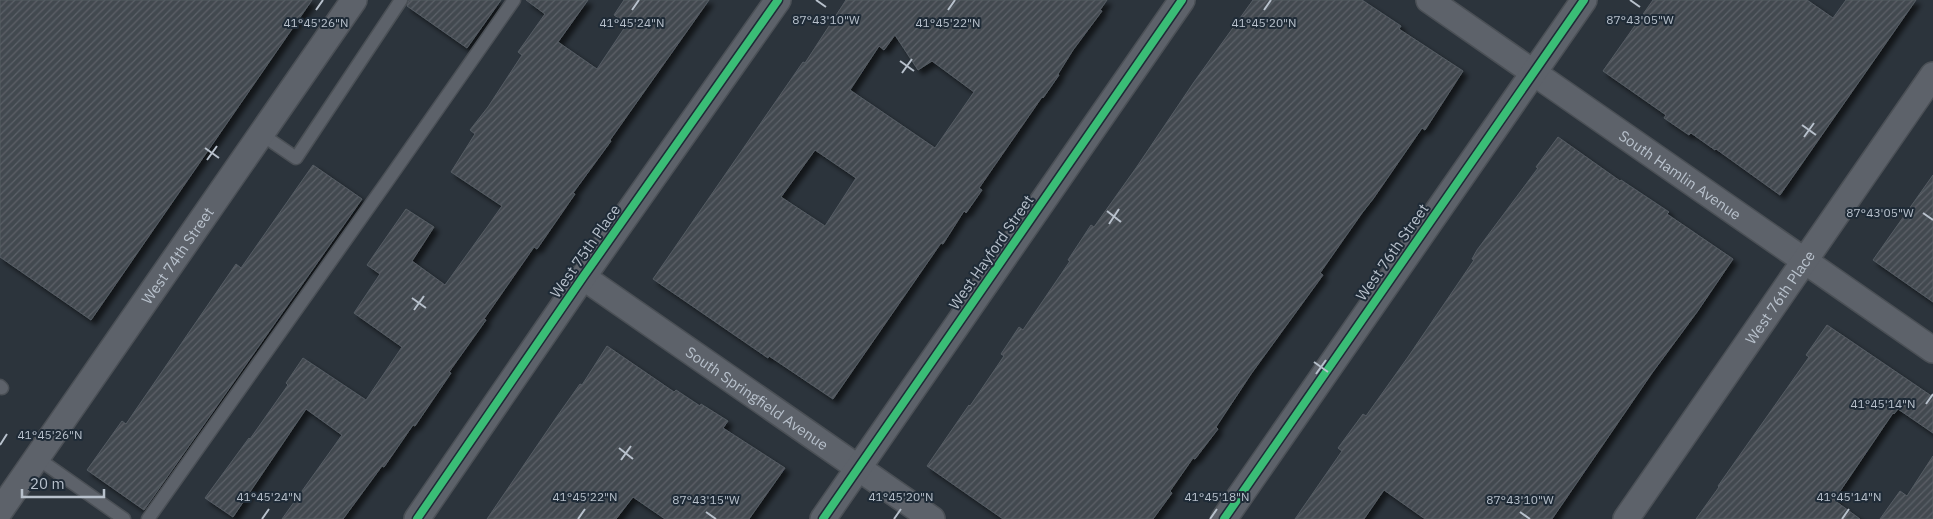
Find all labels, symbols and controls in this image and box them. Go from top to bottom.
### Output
text: 87°43'10"W [792,12,860,27]
text: 87°43'05"W [1606,12,1674,27]
text: 41°45'26"N [283,15,349,30]
text: 41°45'24"N [599,15,665,30]
text: 41°45'22"N [915,15,981,30]
text: 41°45'20"N [1231,15,1297,30]
street label: South Hamlin Avenue [1615,125,1745,224]
street label: West Hayford Street [944,191,1038,313]
street label: West 76th Street [1352,200,1432,304]
street label: West 75th Place [546,201,624,301]
street label: West 74th Street [137,203,217,308]
text: 87°43'05"W [1846,205,1914,220]
street label: West 76th Place [1741,246,1819,347]
street label: South Springfield Avenue [682,342,832,454]
text: 41°45'14"N [1850,396,1916,411]
text: 41°45'26"N [17,427,83,442]
scale bar [22,466,105,498]
text: 20 m [30,474,65,493]
text: 41°45'24"N [236,489,302,504]
text: 41°45'22"N [552,489,618,504]
text: 41°45'20"N [868,489,934,504]
text: 41°45'18"N [1184,489,1250,504]
text: 41°45'14"N [1816,489,1882,504]
text: 87°43'15"W [672,492,740,507]
text: 87°43'10"W [1486,492,1554,507]

